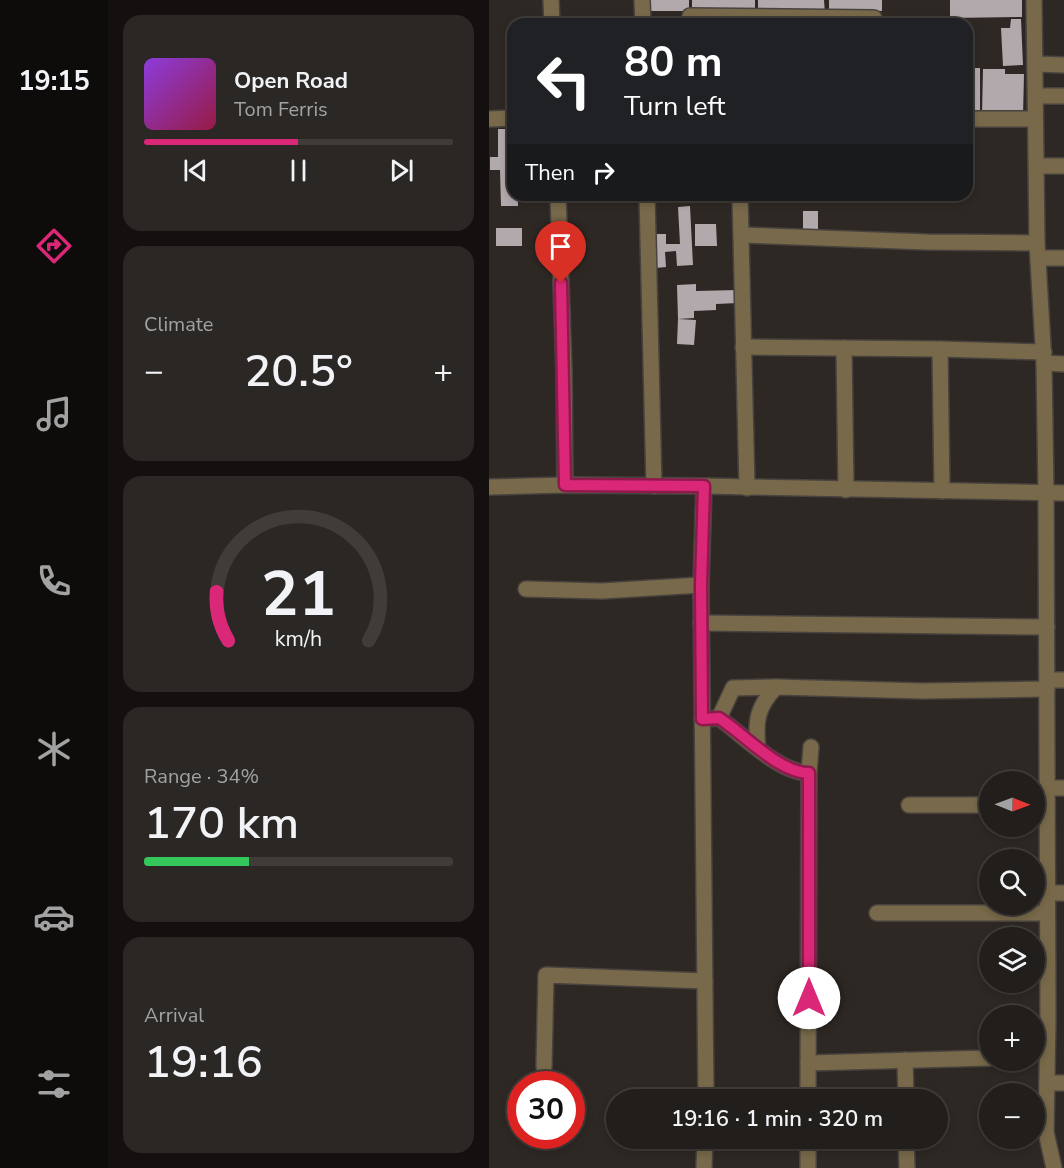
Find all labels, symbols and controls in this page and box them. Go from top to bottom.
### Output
text: 80 m [624,34,723,91]
icon: left [525,42,603,120]
text: 19:15 [18,63,90,100]
text: Open Road [234,66,348,96]
text: Turn left [624,88,725,125]
text: Tom Ferris [234,96,328,123]
icon: previous [179,154,212,187]
icon: pause [282,154,315,187]
icon: next [385,154,418,187]
icon: right [587,156,620,189]
text: Then [525,158,575,188]
pin [535,221,586,283]
icon: directions [33,225,75,267]
icon: arrive [544,230,577,263]
text: Climate [144,311,213,338]
text: 20.5° [244,341,353,402]
text: − [144,349,164,394]
text: + [433,349,453,394]
icon: music [33,393,75,435]
text: 21 [261,552,336,637]
icon: phone [33,560,75,602]
text: km/h [275,624,322,654]
icon: climate [33,728,75,770]
text: Range · 34% [144,763,259,790]
north arrow [979,771,1045,837]
map controls [979,771,1045,1149]
text: 170 km [144,793,299,854]
button: search [979,849,1045,915]
icon: car [33,896,75,938]
button: layers [979,927,1045,993]
position arrow [777,966,841,1030]
text: Arrival [144,1002,204,1029]
button: + [979,1005,1045,1071]
text: 19:16 [144,1032,263,1093]
icon: filters [33,1063,75,1105]
speed limit sign: 30 [507,1071,585,1149]
button: − [979,1083,1045,1149]
text: 19:16 · 1 min · 320 m [671,1104,883,1134]

